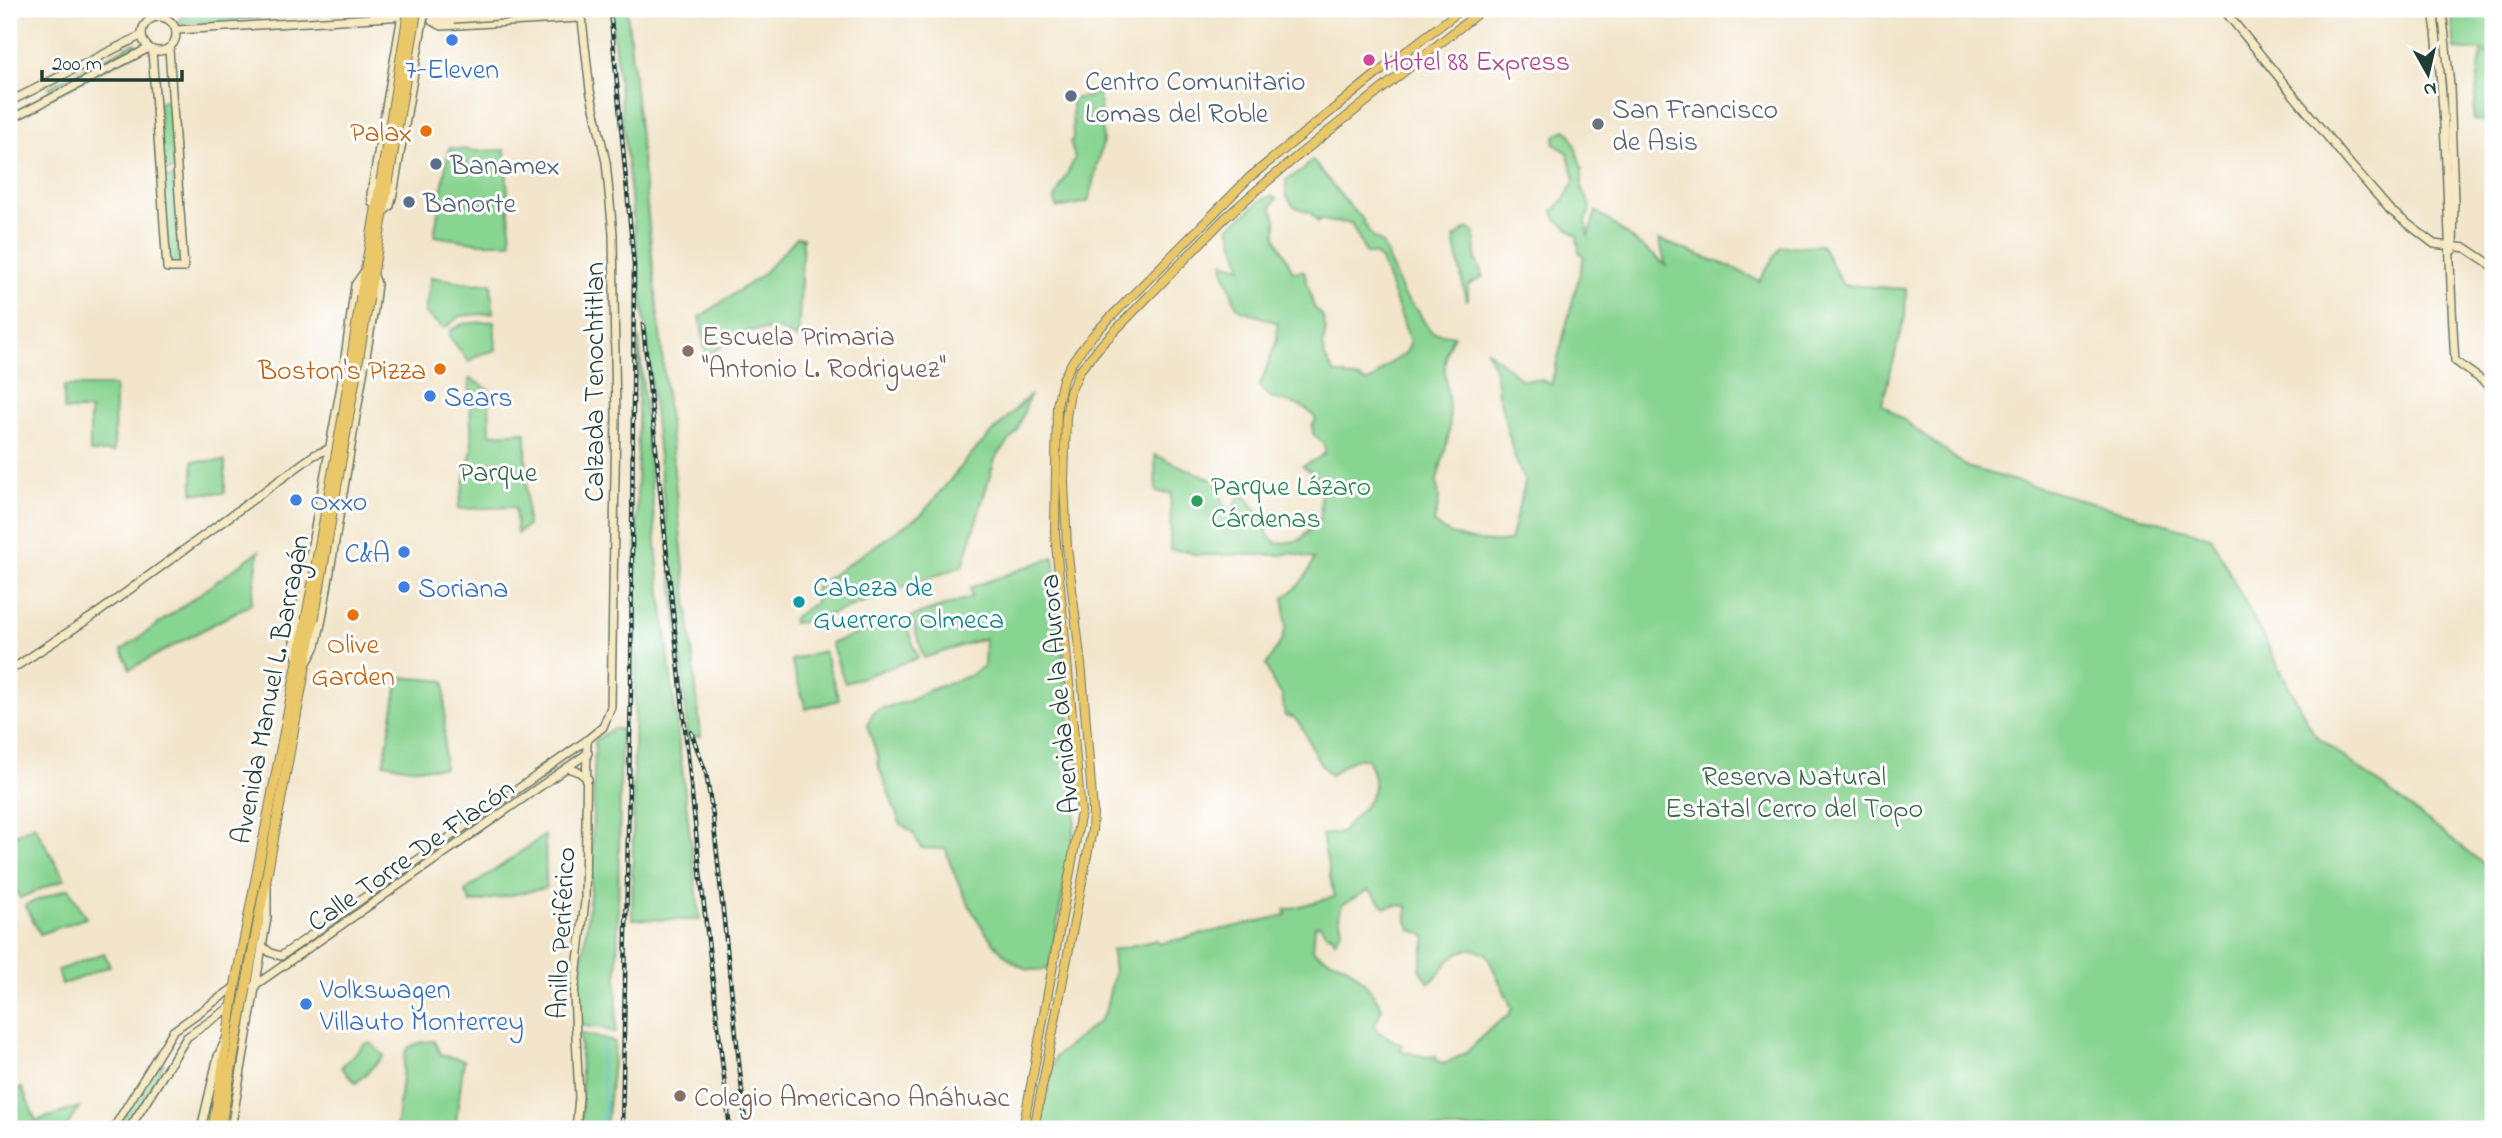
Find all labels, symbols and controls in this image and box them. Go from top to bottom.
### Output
marker: 7-Eleven [444,32,460,48]
scale bar [42,38,182,82]
north arrow [2394,38,2464,108]
place label: Hotel 88 Express [1383,43,1570,84]
text: 200 m [52,50,102,80]
place label: 7-Eleven [405,51,499,92]
marker: Hotel 88 Express [1361,52,1377,68]
place label: Centro Comunitario Lomas del Roble [1085,63,1306,136]
text: N [2422,74,2438,103]
marker: Centro Comunitario Lomas del Roble [1063,88,1079,104]
place label: San Francisco de Asis [1612,91,1778,164]
place label: Palax [350,114,412,155]
marker: San Francisco de Asis [1590,116,1606,132]
marker: Palax [418,123,434,139]
place label: Banamex [449,147,560,188]
marker: Banamex [428,156,444,172]
place label: Banorte [422,185,516,226]
marker: Banorte [401,194,417,210]
street label: Calzada Tenochtitlan [576,262,617,502]
place label: Escuela Primaria "Antonio L. Rodriguez" [702,318,946,391]
marker: Escuela Primaria "Antonio L. Rodriguez" [680,343,696,359]
place label: Boston's Pizza [257,352,426,393]
marker: Boston's Pizza [432,361,448,377]
place label: Sears [444,379,513,420]
marker: Sears [422,388,438,404]
park label: Parque [459,454,538,495]
place label: Parque Lázaro Cárdenas [1211,468,1371,541]
place label: Oxxo [310,483,367,524]
marker: Oxxo [288,492,304,508]
marker: Parque Lázaro Cárdenas [1189,493,1205,509]
street label: Avenida Manuel L. Barragán [222,531,323,848]
place label: C&A [345,535,390,576]
marker: C&A [396,544,412,560]
place label: Cabeza de Guerrero Olmeca [813,569,1004,642]
place label: Soriana [418,570,508,611]
street label: Avenida de la Aurora [1031,572,1092,815]
marker: Soriana [396,579,412,595]
marker: Cabeza de Guerrero Olmeca [791,594,807,610]
marker: Olive Garden [345,607,361,623]
place label: Olive Garden [311,626,395,699]
park label: Reserva Natural Estatal Cerro del Topo [1665,758,1923,831]
street label: Calle Torre De Flacón [300,770,524,944]
street label: Anillo Periférico [539,846,588,1020]
place label: Volkswagen Villauto Monterrey [319,971,524,1044]
marker: Volkswagen Villauto Monterrey [298,996,314,1012]
place label: Colegio Americano Anáhuac [694,1079,1010,1120]
marker: Colegio Americano Anáhuac [672,1088,688,1104]

